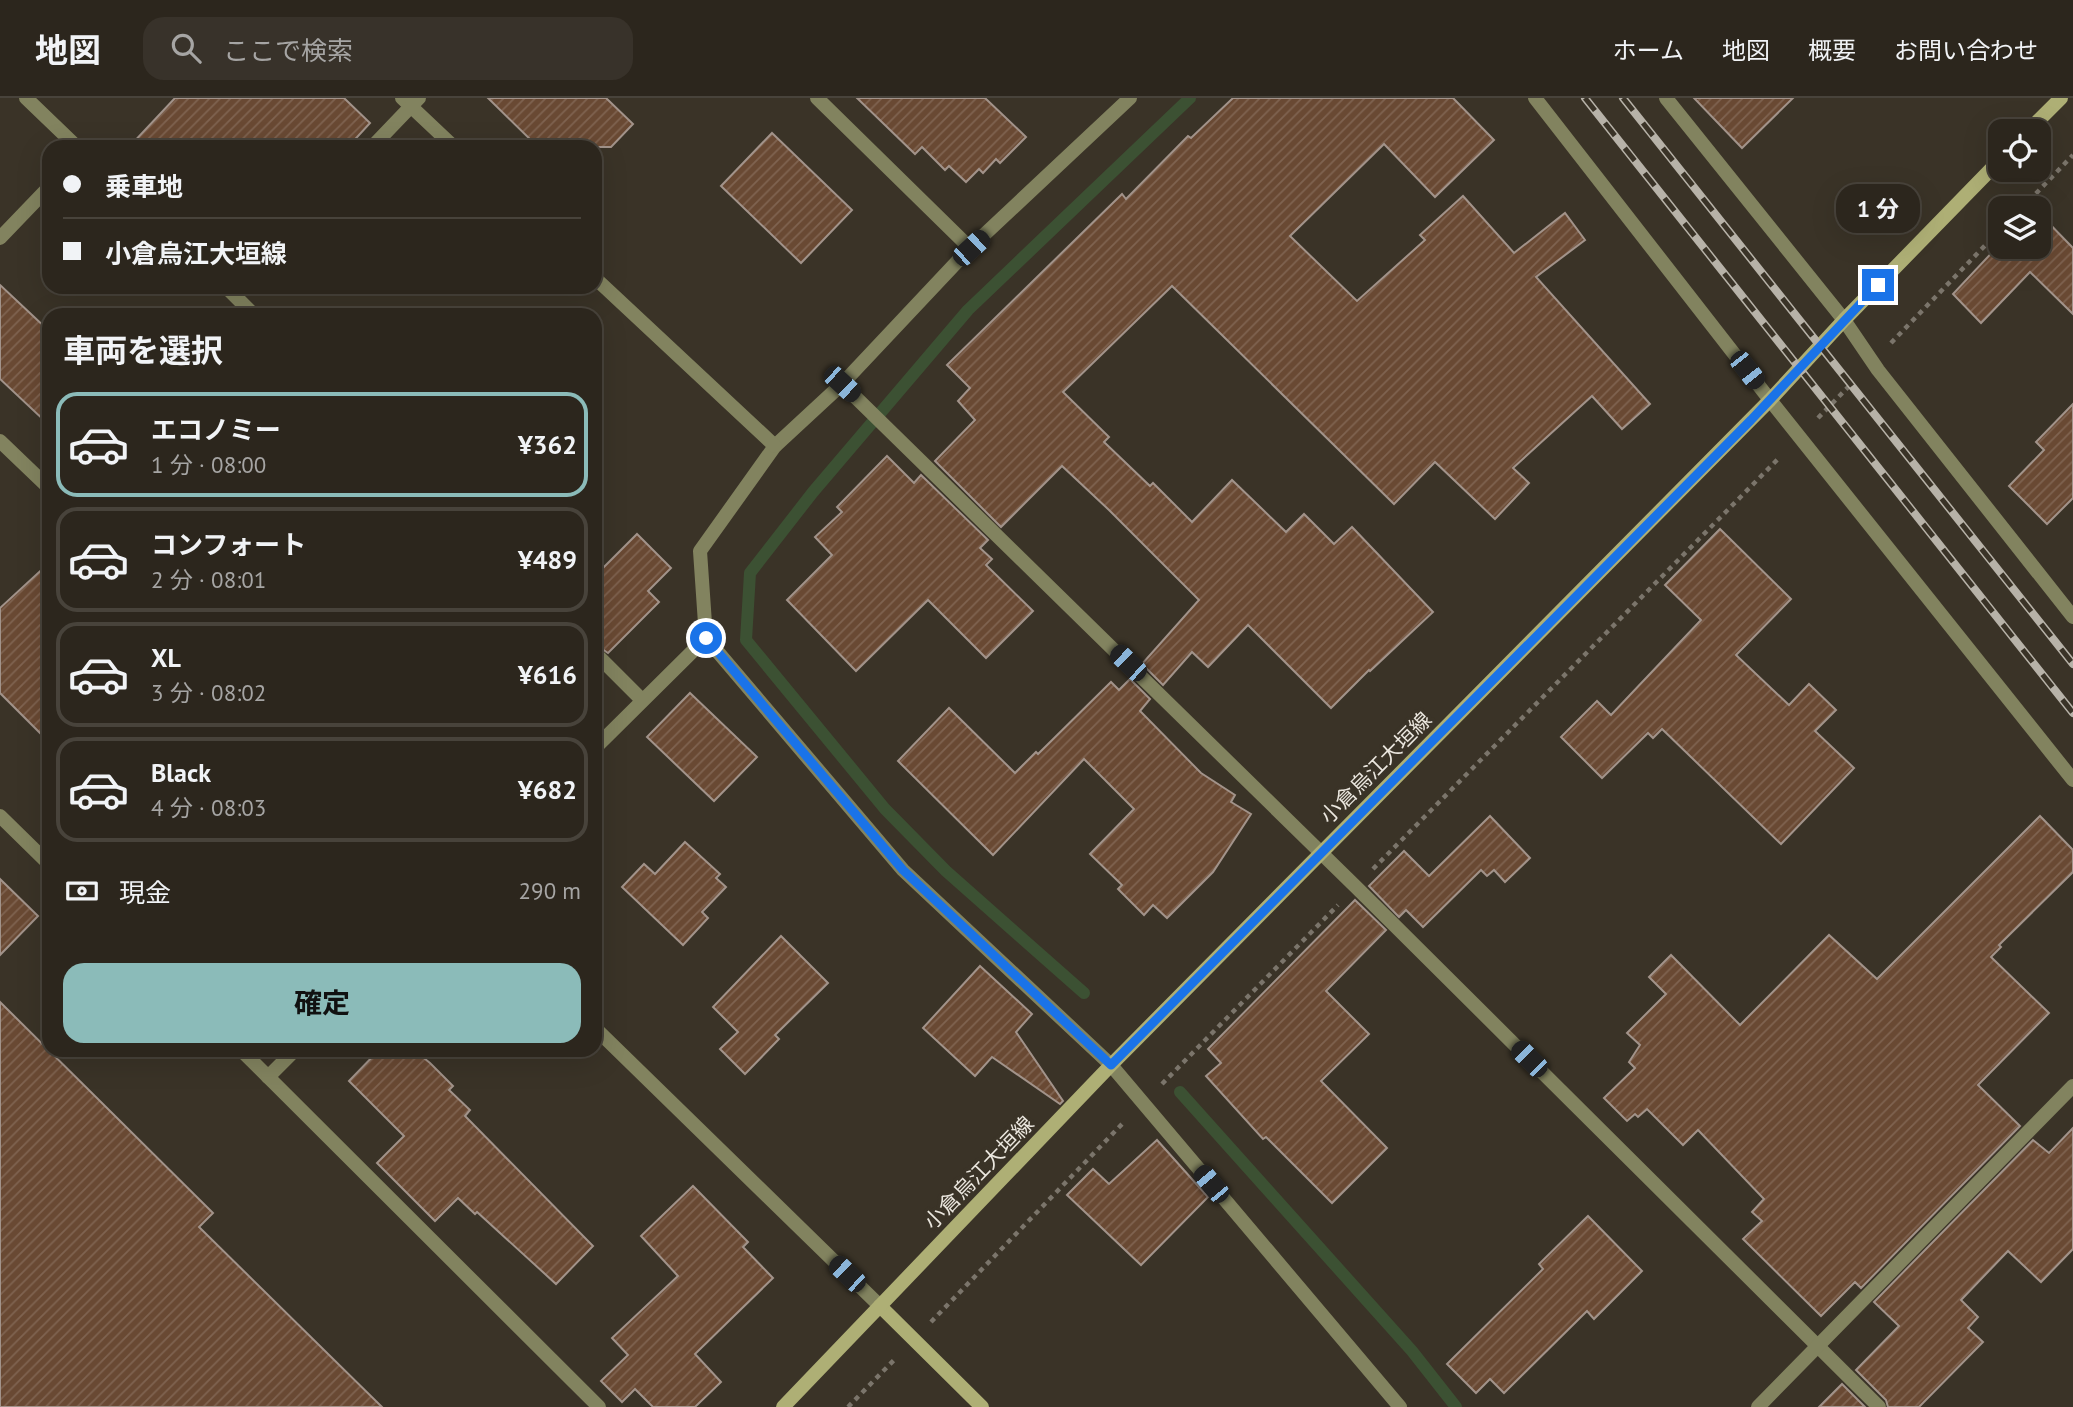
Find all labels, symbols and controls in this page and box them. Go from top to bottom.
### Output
search box [143,17,633,80]
text: 地図 [35,28,101,71]
icon: search [167,29,205,67]
text: ここで検索 [223,34,353,67]
text: ホーム [1613,35,1684,66]
text: 地図 [1722,35,1770,66]
text: 概要 [1808,35,1856,66]
text: お問い合わせ [1894,35,2038,66]
map controls [1988,119,2051,259]
button: locate [1988,119,2051,182]
text: 乗車地 [105,170,183,203]
callout: 1 分 [1836,184,1920,232]
text: 1 分 [1857,194,1899,223]
button: layers [1988,196,2051,259]
car [949,226,994,270]
text: 小倉烏江大垣線 [105,237,287,270]
route end [1862,269,1894,301]
text: 車両を選択 [63,329,223,371]
car [1726,347,1769,393]
car [820,362,865,406]
icon: car [67,413,130,476]
text: エコノミー [151,413,281,446]
text: ¥362 [518,428,577,461]
text: 1 分 · 08:00 [151,450,266,479]
icon: car [67,528,130,591]
text: コンフォート [151,528,306,561]
text: ¥489 [518,543,577,576]
text: 2 分 · 08:01 [151,565,266,594]
route start [690,622,722,654]
text: XL [151,641,181,674]
car [1106,641,1151,685]
icon: car [67,643,130,706]
text: ¥616 [518,658,577,691]
text: 3 分 · 08:02 [151,678,266,707]
street label: 小倉烏江大垣線 [1314,706,1437,829]
text: Black [151,756,211,789]
icon: car [67,758,130,821]
text: ¥682 [518,773,577,806]
text: 4 分 · 08:03 [151,793,266,822]
icon: cash [63,872,101,910]
text: 現金 [119,876,171,909]
text: 290 m [519,876,581,905]
button: 確定 [63,963,581,1043]
car [1507,1037,1552,1081]
street label: 小倉烏江大垣線 [918,1110,1039,1235]
car [1190,1161,1233,1207]
car [825,1252,870,1296]

